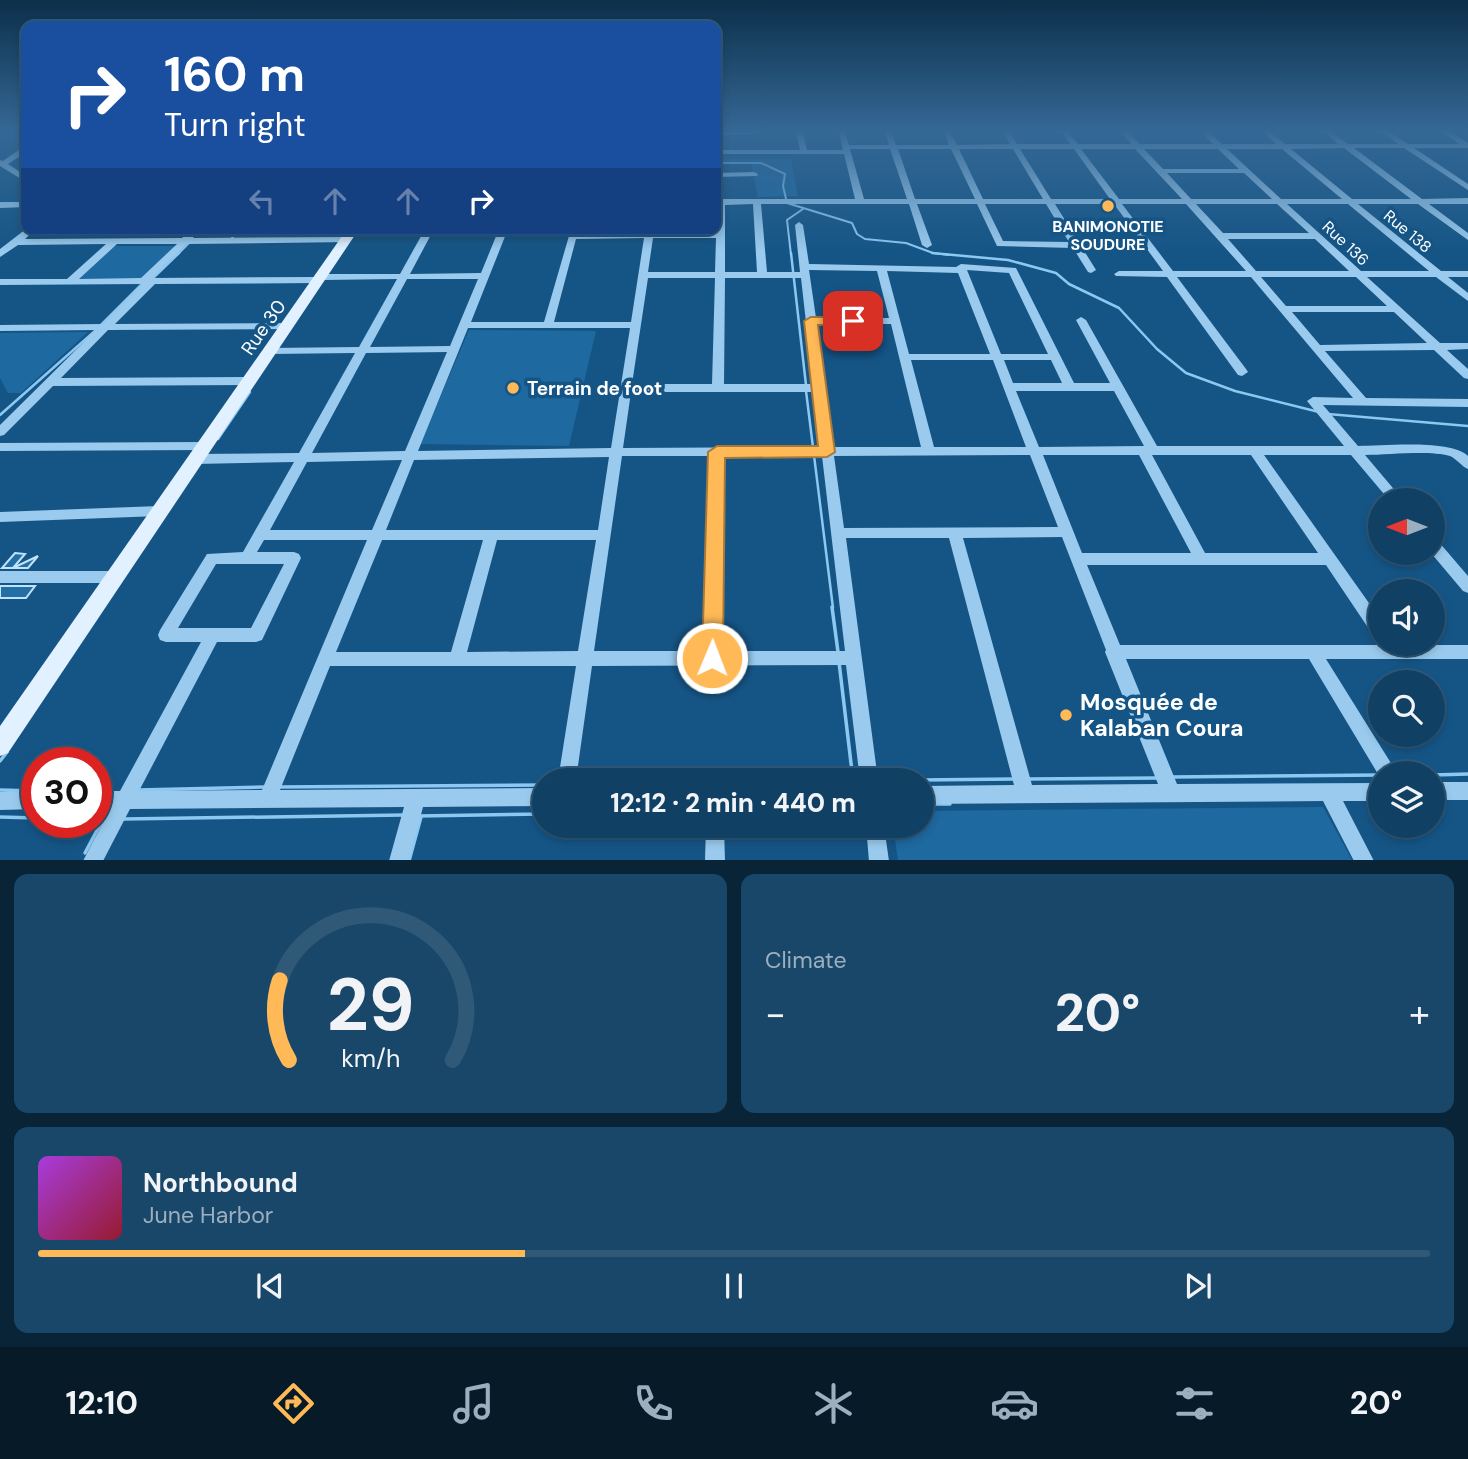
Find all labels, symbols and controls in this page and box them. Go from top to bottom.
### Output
text: 160 m [164,42,305,106]
icon: right [49,49,140,140]
text: Turn right [164,104,306,146]
icon: left [243,182,281,220]
icon: ahead [316,182,354,220]
icon: ahead [389,182,427,220]
icon: right [462,182,500,220]
marker: BANIMONOTIE SOUDURE [1100,198,1116,214]
street label: Rue 138 [1379,205,1436,257]
place label: BANIMONOTIE SOUDURE [1052,216,1164,255]
street label: Rue 136 [1318,216,1373,270]
pin [823,291,883,351]
street label: Rue 30 [235,295,292,360]
icon: arrive [834,302,872,340]
place label: Terrain de foot [527,376,662,401]
marker: Terrain de foot [505,380,521,396]
north arrow [1368,488,1446,565]
map controls [1368,488,1445,838]
button: sound [1368,579,1445,656]
position arrow [675,621,749,695]
button: search [1368,670,1445,747]
place label: Mosquée de Kalaban Coura [1080,687,1243,743]
marker: Mosquée de Kalaban Coura [1058,707,1074,723]
speed limit sign: 30 [21,747,112,838]
button: layers [1368,761,1445,838]
text: 12:12 · 2 min · 440 m [610,786,856,820]
text: Climate [765,945,847,975]
text: 29 [327,958,414,1053]
text: 20° [1055,979,1140,1047]
text: − [765,989,786,1039]
text: + [1409,989,1430,1039]
text: km/h [341,1041,400,1074]
text: Northbound [143,1166,298,1200]
text: June Harbor [143,1200,273,1230]
icon: previous [251,1267,289,1305]
icon: pause [715,1267,753,1305]
icon: next [1179,1267,1217,1305]
icon: directions [269,1379,318,1428]
icon: music [449,1379,498,1428]
icon: phone [629,1379,678,1428]
icon: climate [809,1379,858,1428]
icon: car [990,1379,1039,1428]
icon: filters [1170,1379,1219,1428]
text: 12:10 [66,1382,138,1424]
text: 20° [1350,1382,1402,1424]

